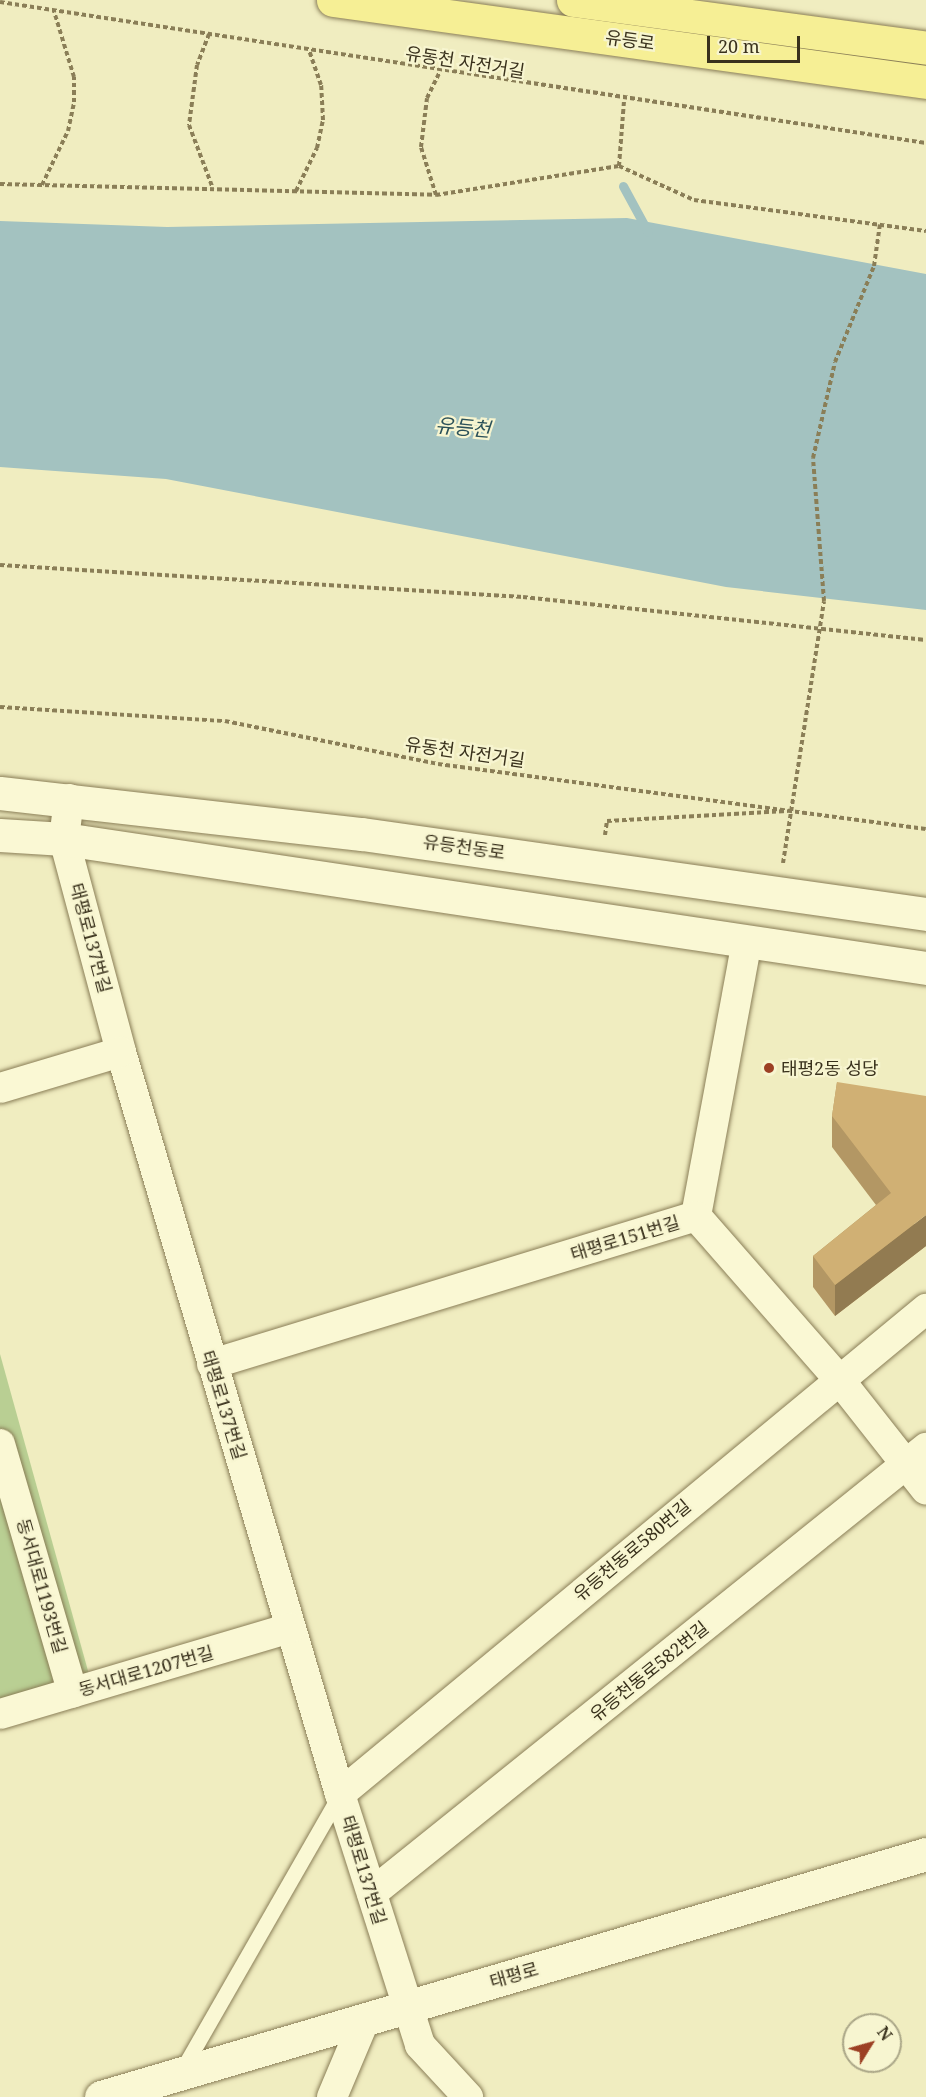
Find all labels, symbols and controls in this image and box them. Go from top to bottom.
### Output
scale bar [710,24,803,62]
street label: 유등로 [604,26,656,54]
text: 20 m [718,34,760,58]
street label: 유동천 자전거길 [404,42,526,82]
water label: 유등천 [434,413,492,441]
street label: 유동천 자전거길 [404,733,526,771]
street label: 유등천동로 [421,831,507,863]
street label: 태평로137번길 [66,881,116,995]
place label: 태평2동 성당 [781,1057,879,1079]
marker: 태평2동 성당 [762,1061,776,1075]
street label: 태평로151번길 [568,1211,682,1265]
street label: 태평로137번길 [197,1348,251,1462]
street label: 유등천동로580번길 [569,1495,695,1605]
street label: 동서대로1193번길 [12,1516,72,1656]
street label: 유등천동로582번길 [585,1617,713,1725]
street label: 동서대로1207번길 [76,1641,216,1701]
street label: 태평로137번길 [337,1813,391,1927]
street label: 태평로 [487,1958,541,1992]
north arrow [842,2013,902,2073]
text: N [872,2022,897,2045]

